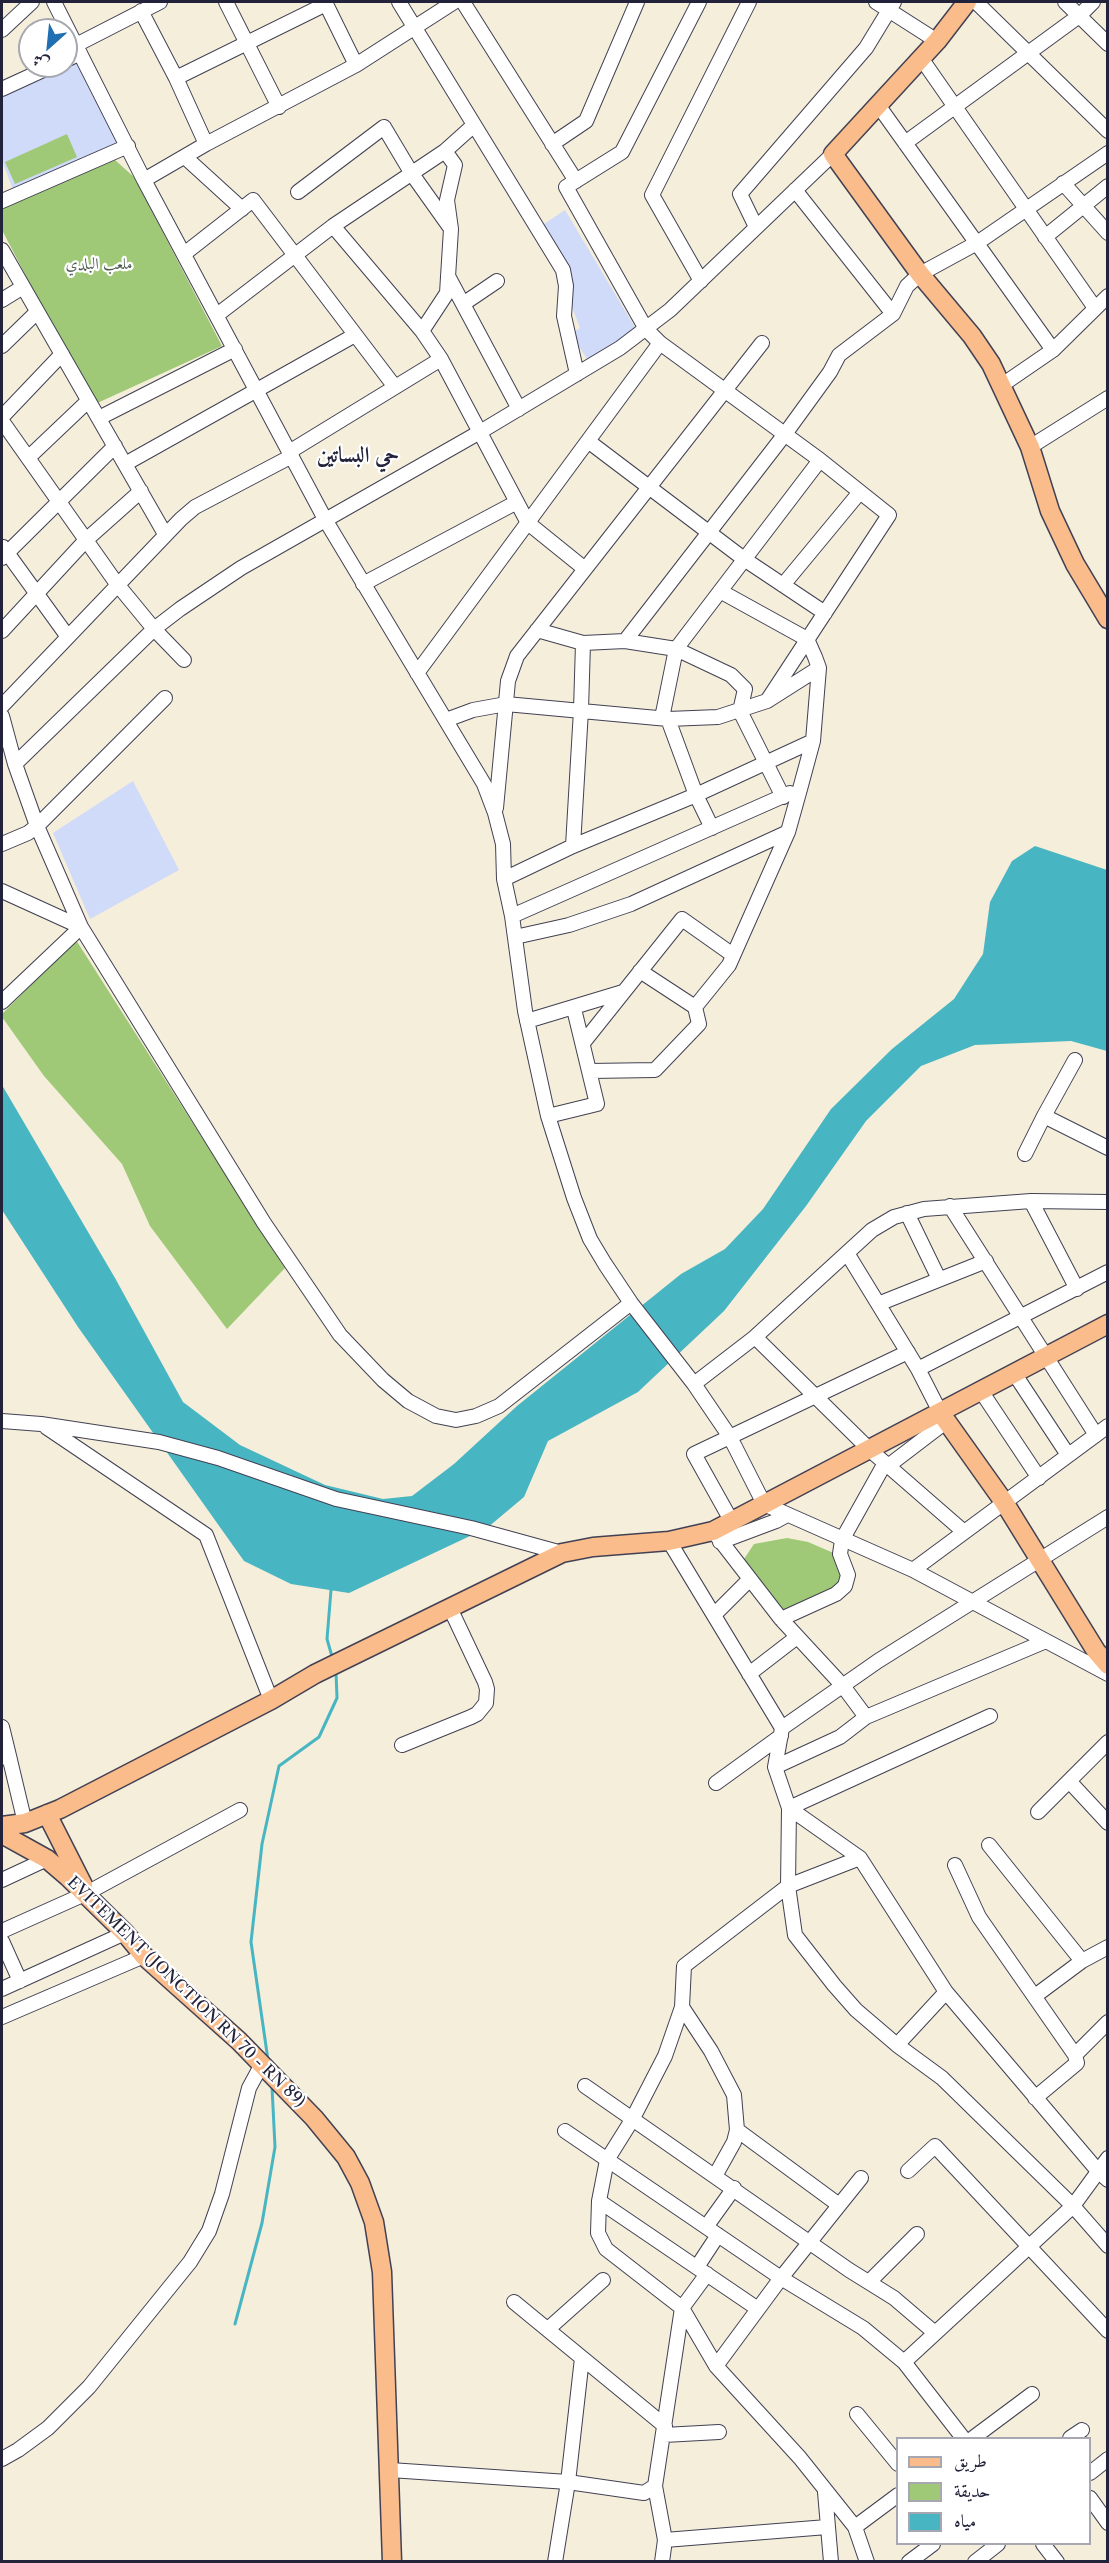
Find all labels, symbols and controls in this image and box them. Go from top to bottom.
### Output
north arrow [18,18,78,78]
text: ش [29,50,52,75]
park label: ملعب البلدي [66,254,132,274]
district label: حي البساتين [317,443,399,469]
street label: EVITEMENT (JONCTION RN 70 - RN 89) [63,1873,309,2111]
legend [896,2437,1091,2545]
text: طريق [954,2450,987,2472]
text: حديقة [954,2480,990,2502]
text: مياه [954,2510,976,2532]

